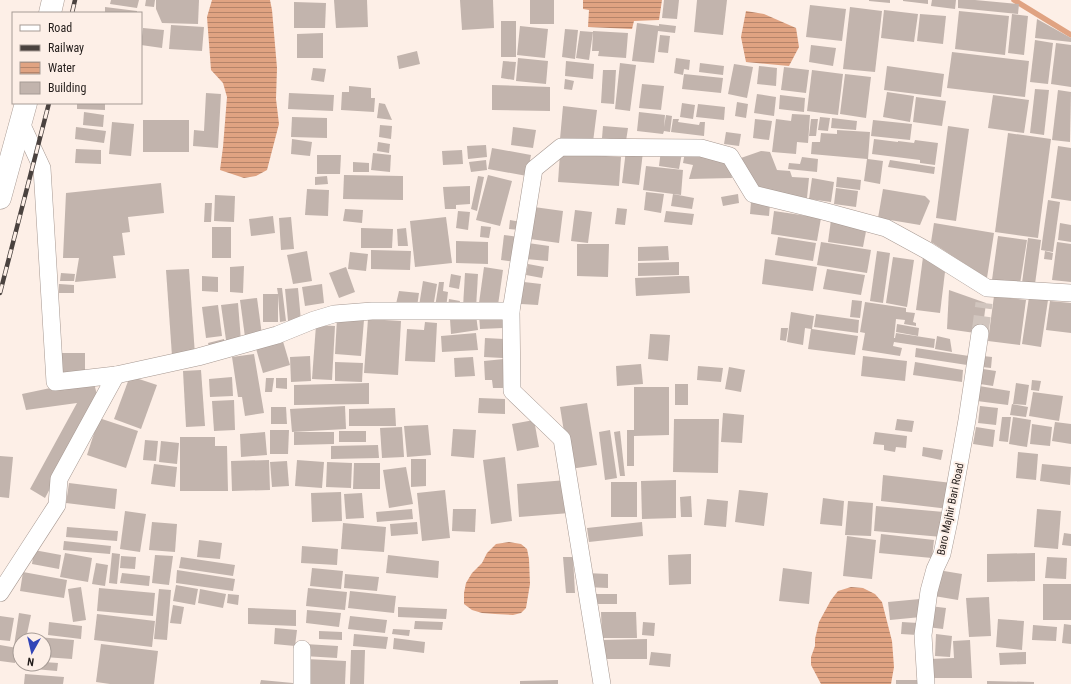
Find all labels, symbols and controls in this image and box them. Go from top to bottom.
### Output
legend [12,12,142,104]
text: Road [48,21,72,35]
text: Railway [48,41,84,55]
text: Water [48,61,76,75]
text: Building [48,81,86,95]
street label: Baro Majhir Bari Road [934,462,967,556]
north arrow [12,632,52,672]
text: N [26,654,35,668]

